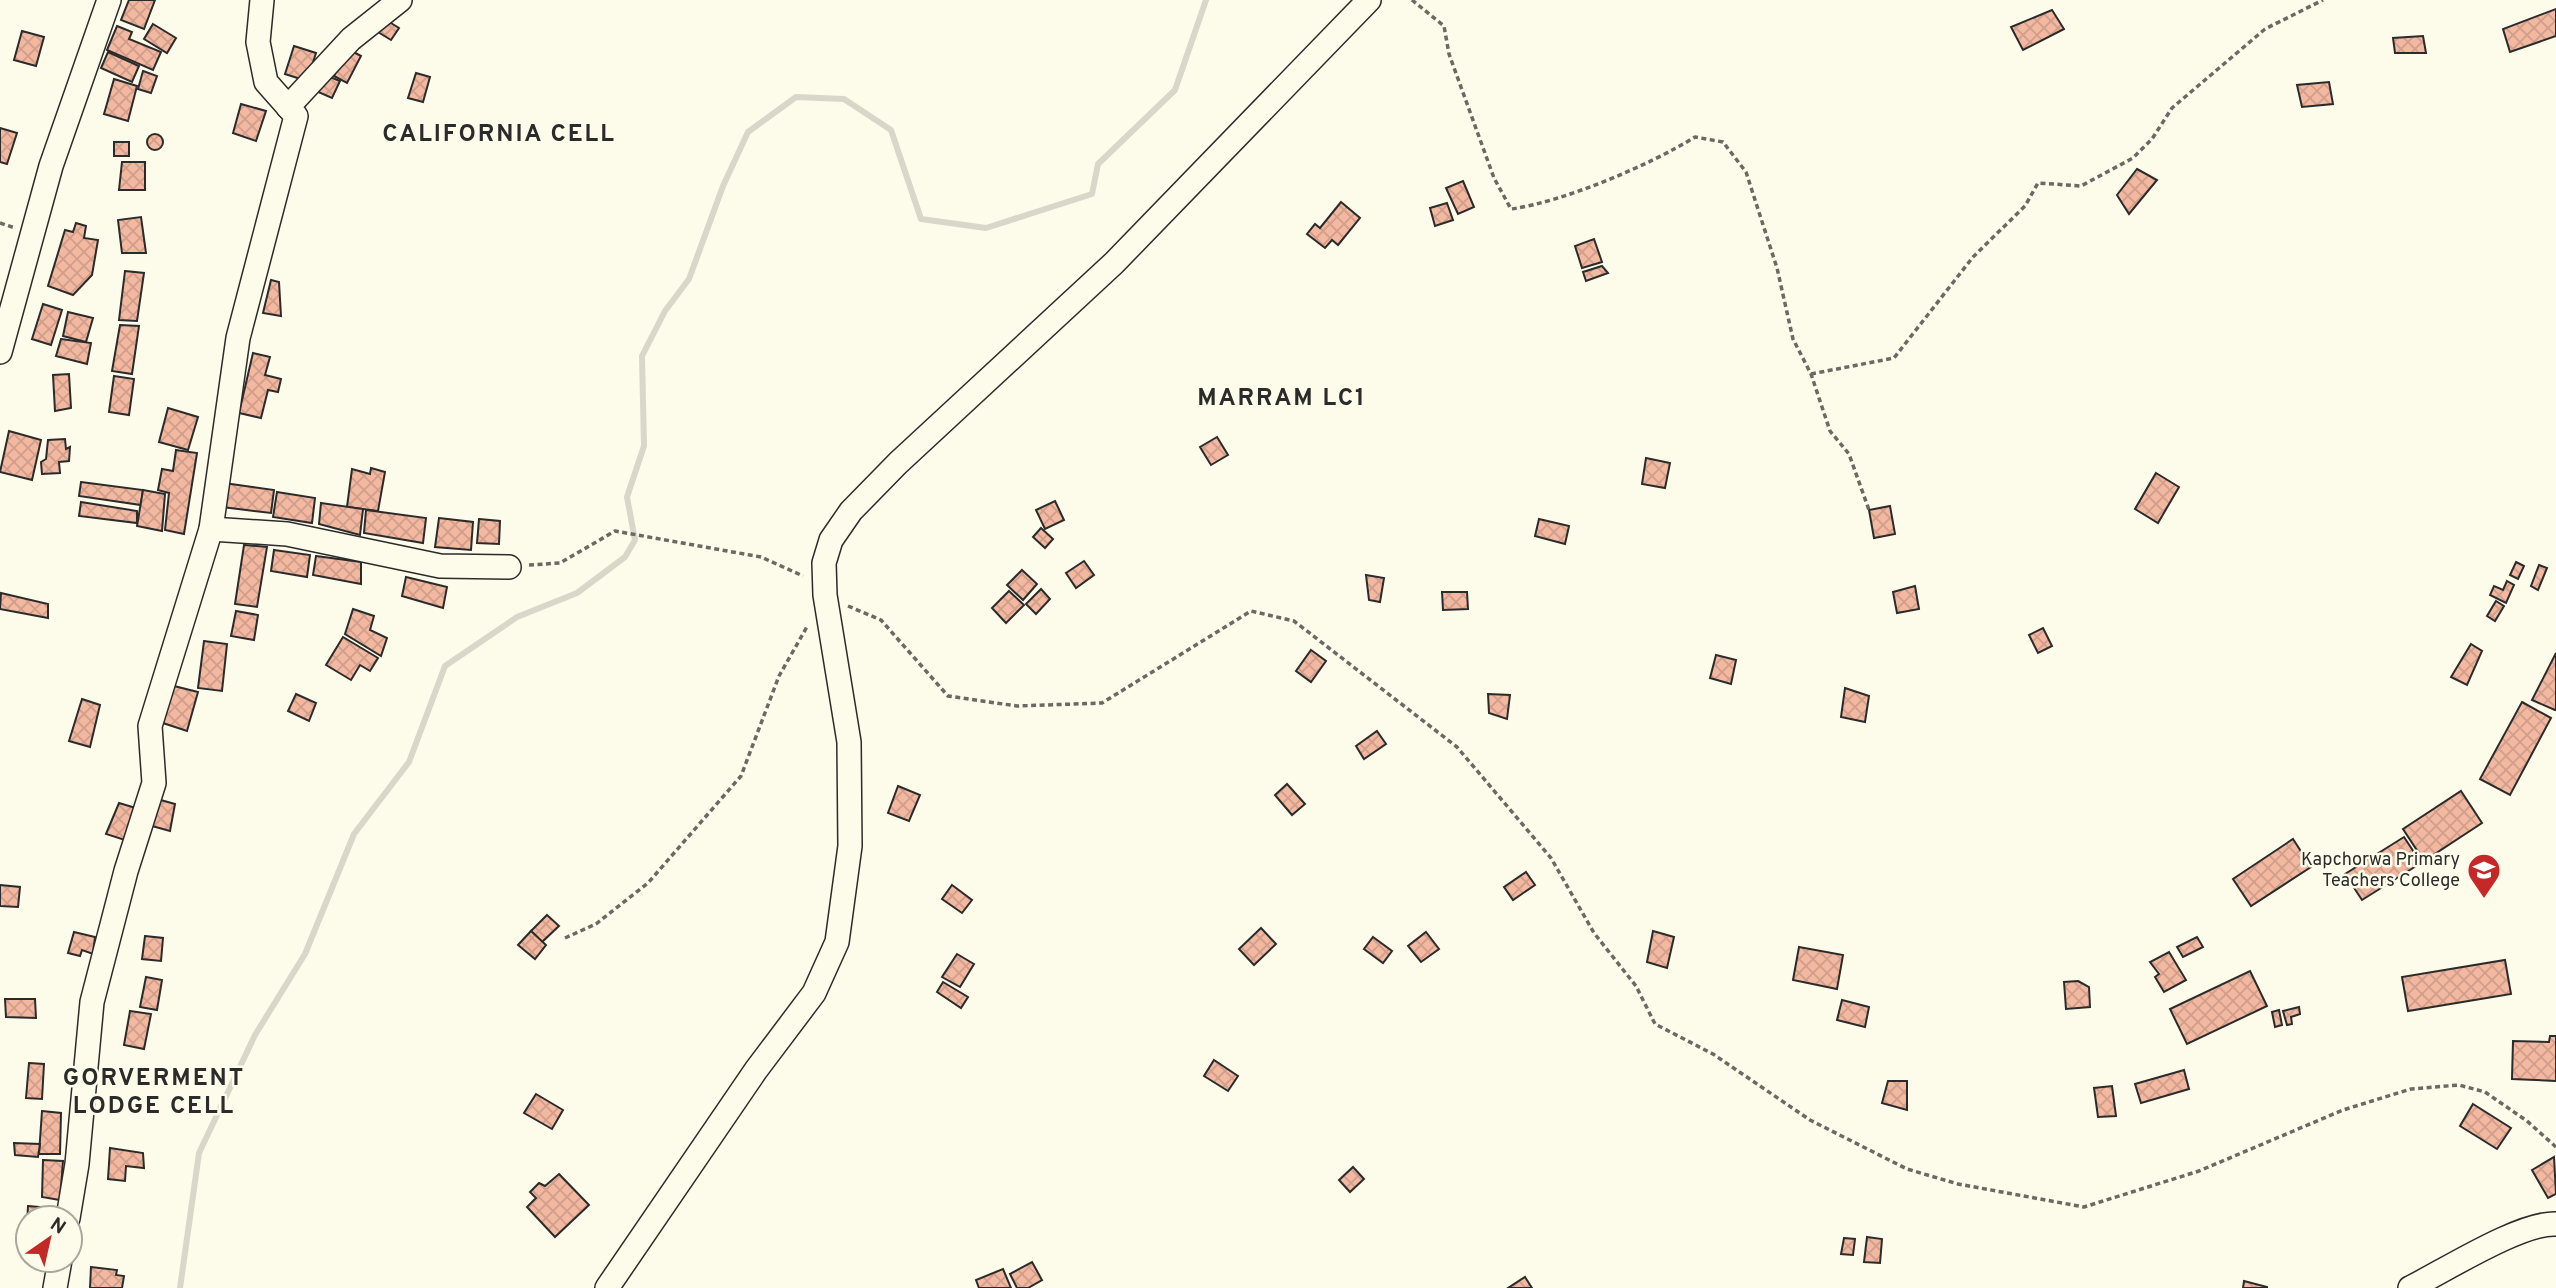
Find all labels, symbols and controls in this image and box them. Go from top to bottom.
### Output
district label: CALIFORNIA CELL [382,120,616,150]
district label: MARRAM LC1 [1197,384,1367,414]
place label: Kapchorwa Primary Teachers College [2301,849,2460,893]
school or university icon: Kapchorwa Primary Teachers College [2465,851,2503,900]
district label: GORVERMENT LODGE CELL [63,1064,245,1122]
north arrow [14,1204,84,1274]
text: N [45,1213,70,1240]

